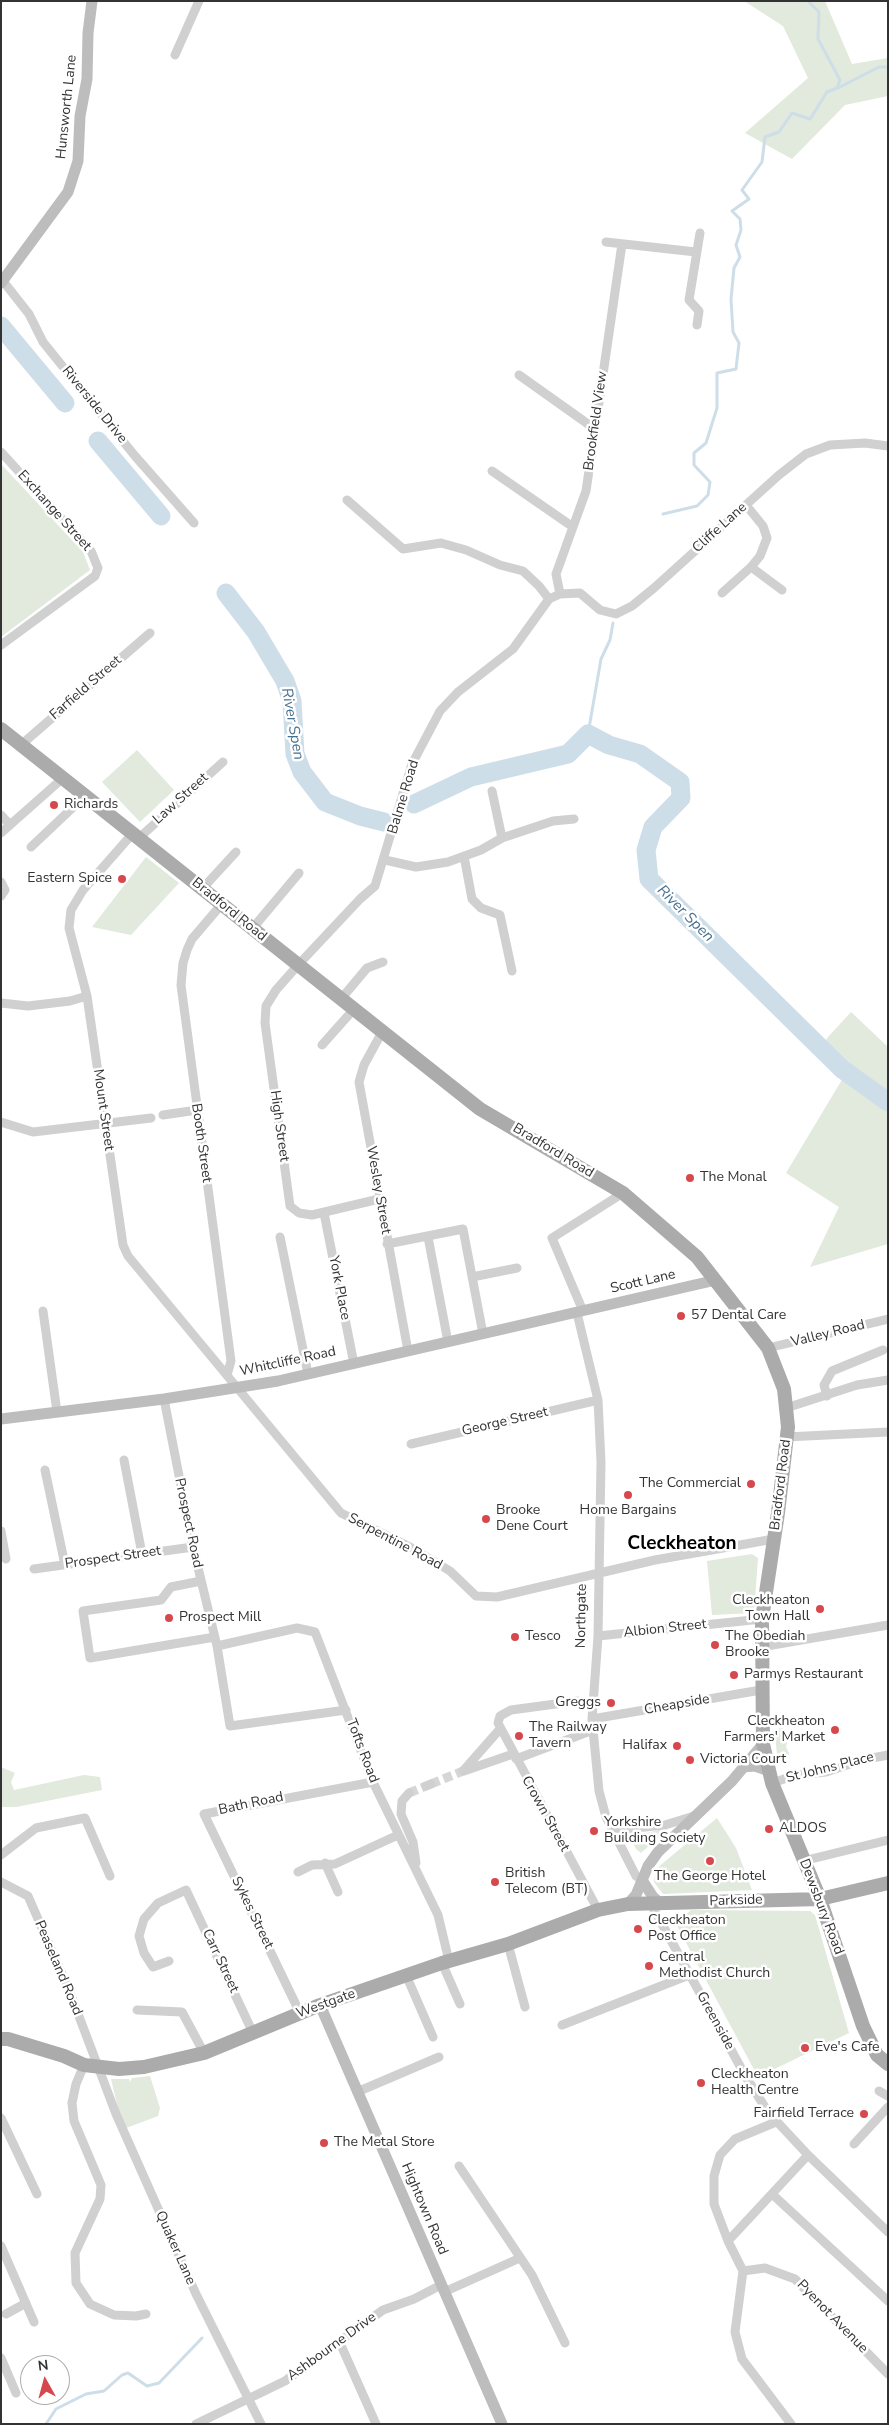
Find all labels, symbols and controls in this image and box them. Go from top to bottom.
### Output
street label: Hunsworth Lane [53,54,81,160]
street label: Riverside Drive [58,363,130,447]
street label: Brookfield View [581,370,611,472]
street label: Exchange Street [13,467,95,555]
street label: Cliffe Lane [689,499,751,557]
street label: Farfield Street [47,652,125,724]
water label: River Spen [277,687,307,761]
street label: Balme Road [385,758,423,836]
street label: Law Street [150,770,212,828]
place label: Richards [64,797,118,813]
marker: Richards [48,799,60,811]
place label: Eastern Spice [27,871,112,887]
marker: Eastern Spice [116,873,128,885]
street label: Bradford Road [188,875,270,945]
water label: River Spen [653,882,717,946]
street label: Mount Street [89,1068,117,1152]
street label: High Street [266,1089,292,1163]
street label: Booth Street [187,1102,215,1184]
street label: Bradford Road [509,1120,597,1182]
street label: Wesley Street [362,1145,394,1235]
place label: The Monal [700,1170,767,1186]
marker: The Monal [684,1172,696,1184]
street label: York Place [325,1255,353,1321]
street label: Scott Lane [609,1266,677,1298]
place label: 57 Dental Care [691,1308,786,1324]
marker: 57 Dental Care [675,1310,687,1322]
street label: Valley Road [789,1317,867,1351]
street label: Whitcliffe Road [238,1344,338,1380]
street label: George Street [460,1404,550,1440]
street label: Bradford Road [767,1439,795,1531]
place label: The Commercial [639,1476,741,1492]
street label: Prospect Road [170,1477,206,1569]
marker: The Commercial [745,1478,757,1490]
marker: Home Bargains [622,1489,634,1501]
place label: Brooke Dene Court [496,1503,568,1535]
place label: Home Bargains [580,1503,676,1519]
street label: Serpentine Road [345,1510,445,1574]
marker: Brooke Dene Court [480,1513,492,1525]
district label: Cleckheaton [627,1533,737,1555]
street label: Prospect Street [64,1543,162,1573]
street label: Northgate [573,1584,591,1648]
place label: Cleckheaton Town Hall [732,1593,810,1625]
marker: Cleckheaton Town Hall [814,1603,826,1615]
place label: Prospect Mill [179,1610,261,1626]
marker: Prospect Mill [163,1612,175,1624]
street label: Albion Street [623,1616,707,1642]
place label: Tesco [525,1629,561,1645]
place label: The Obediah Brooke [725,1629,806,1661]
marker: Tesco [509,1631,521,1643]
marker: The Obediah Brooke [709,1639,721,1651]
place label: Parmys Restaurant [744,1667,863,1683]
marker: Parmys Restaurant [728,1669,740,1681]
street label: Cheapside [643,1691,711,1719]
place label: Greggs [555,1695,601,1711]
marker: Greggs [605,1697,617,1709]
place label: Cleckheaton Farmers' Market [724,1714,825,1746]
street label: Tofts Road [342,1717,382,1785]
place label: The Railway Tavern [529,1720,607,1752]
marker: Cleckheaton Farmers' Market [829,1724,841,1736]
marker: The Railway Tavern [513,1730,525,1742]
place label: Halifax [622,1738,667,1754]
marker: Halifax [671,1740,683,1752]
street label: St Johns Place [784,1749,876,1787]
place label: Victoria Court [700,1752,786,1768]
marker: Victoria Court [684,1754,696,1766]
street label: Crown Street [517,1773,573,1855]
street label: Bath Road [217,1789,285,1819]
place label: Yorkshire Building Society [604,1815,706,1848]
place label: ALDOS [779,1821,827,1837]
marker: ALDOS [763,1823,775,1835]
marker: Yorkshire Building Society [588,1825,600,1837]
marker: The George Hotel [704,1855,716,1867]
street label: Dewsbury Road [795,1857,847,1957]
place label: British Telecom (BT) [505,1866,588,1898]
place label: The George Hotel [654,1869,766,1885]
street label: Sykes Street [227,1874,277,1952]
marker: British Telecom (BT) [489,1876,501,1888]
street label: Parkside [709,1892,763,1910]
place label: Cleckheaton Post Office [648,1913,726,1945]
street label: Peaseland Road [30,1918,86,2018]
marker: Cleckheaton Post Office [632,1923,644,1935]
street label: Carr Street [198,1926,242,1996]
place label: Central Methodist Church [659,1950,770,1982]
marker: Central Methodist Church [643,1960,655,1972]
street label: Westgate [294,1986,358,2022]
street label: Greenside [692,1989,738,2053]
place label: Eve's Cafe [815,2040,880,2056]
marker: Eve's Cafe [799,2042,811,2054]
place label: Cleckheaton Health Centre [711,2067,799,2100]
marker: Cleckheaton Health Centre [695,2077,707,2089]
place label: Fairfield Terrace [753,2106,854,2122]
marker: Fairfield Terrace [858,2108,870,2120]
place label: The Metal Store [334,2135,434,2151]
marker: The Metal Store [318,2137,330,2149]
street label: Hightown Road [397,2160,451,2258]
street label: Quaker Lane [151,2208,199,2288]
street label: Pyenot Avenue [793,2277,871,2357]
street label: Ashbourne Drive [284,2309,380,2385]
north arrow [20,2355,70,2405]
text: N [37,2356,50,2376]

